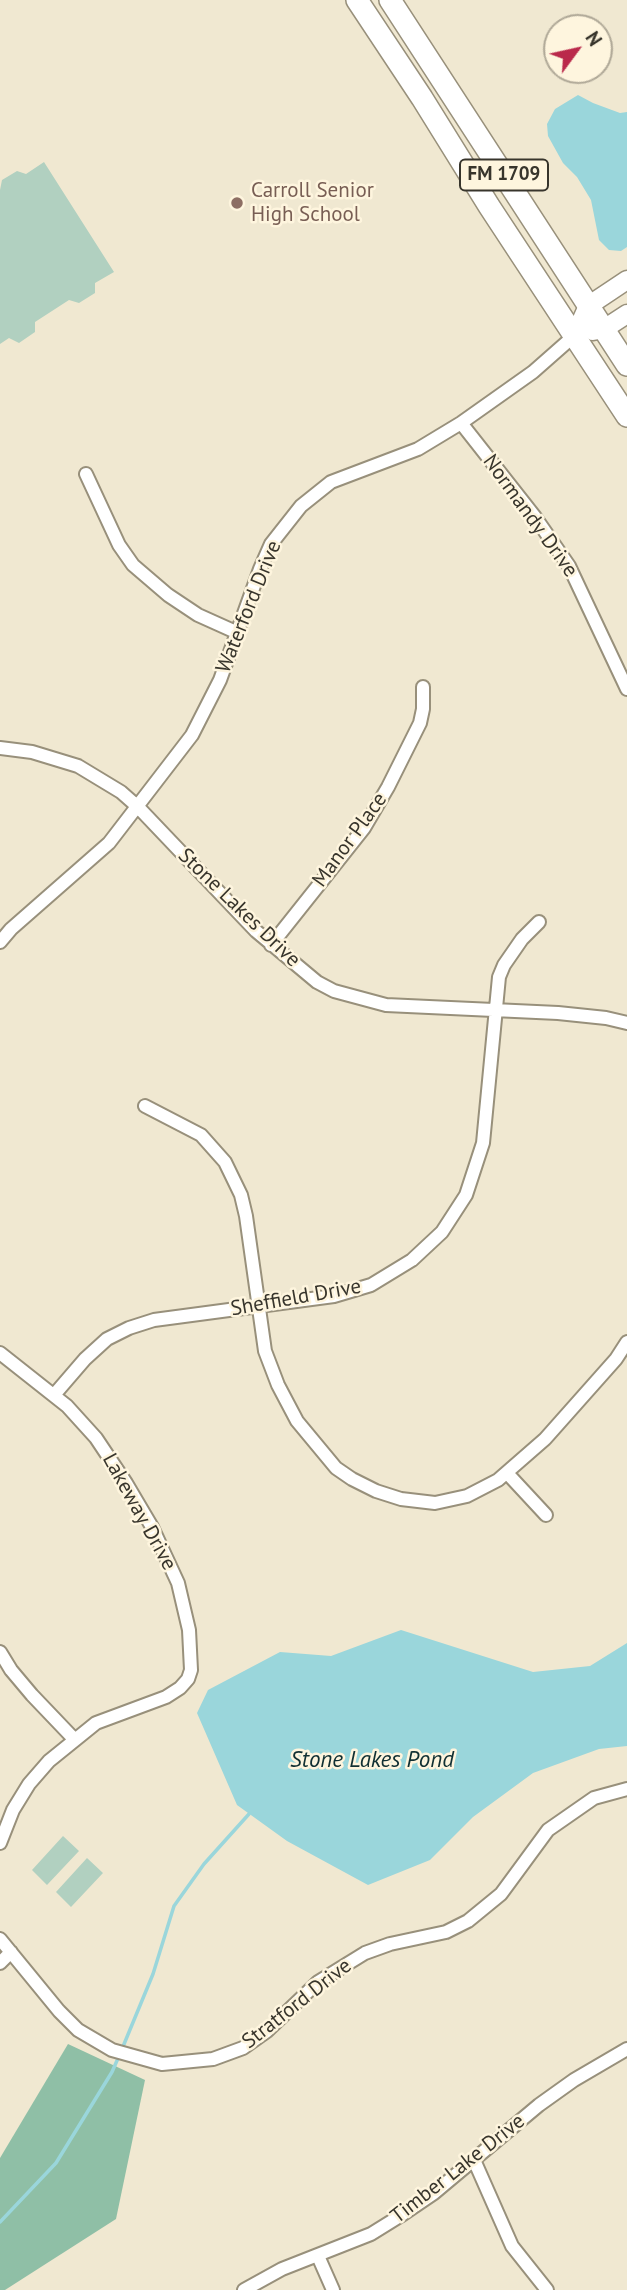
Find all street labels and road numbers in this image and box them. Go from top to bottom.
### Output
road number: FM 1709 [460,160,548,190]
street label: Normandy Drive [477,450,583,582]
street label: Waterford Drive [211,537,287,677]
street label: Manor Place [307,788,393,892]
street label: Stone Lakes Drive [173,843,305,973]
street label: Sheffield Drive [229,1274,363,1322]
street label: Lakeway Drive [97,1449,181,1575]
street label: Stratford Drive [237,1954,357,2054]
street label: Timber Lake Drive [386,2109,530,2229]

